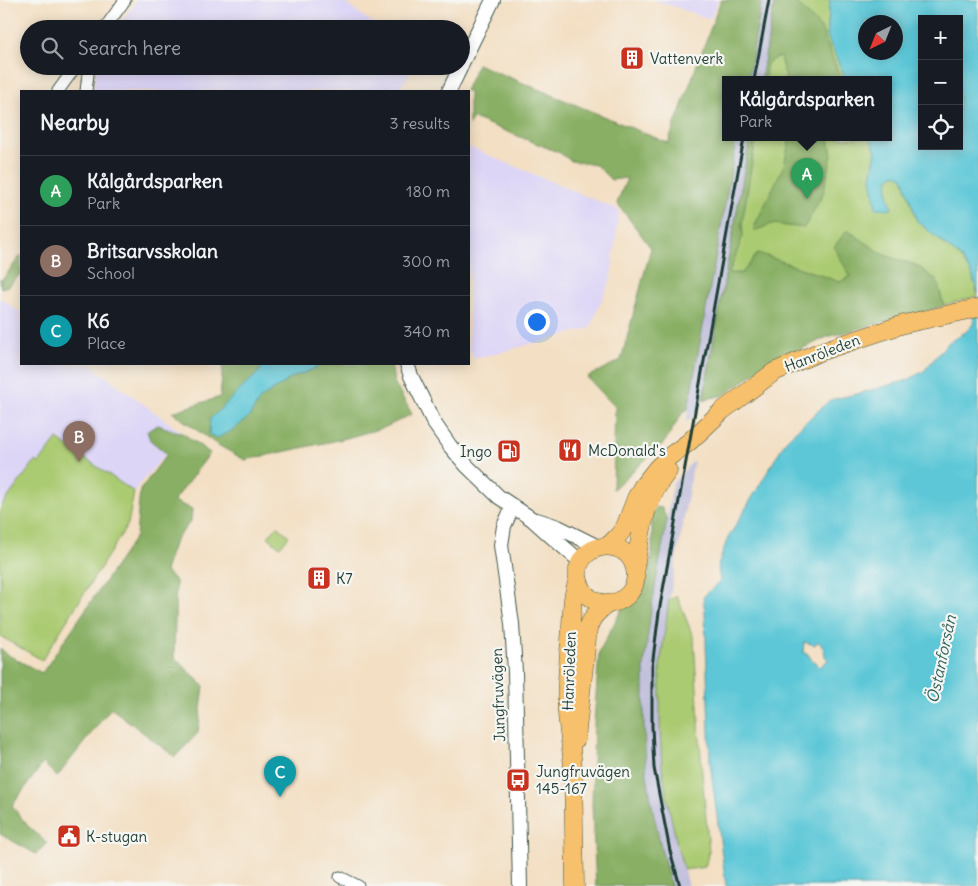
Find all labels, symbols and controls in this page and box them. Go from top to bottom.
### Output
north arrow [858,15,903,60]
map controls [918,15,963,150]
button: + [918,15,963,60]
search box [20,20,470,75]
icon: search [38,34,66,62]
text: Search here [78,36,181,60]
building icon: Vattenverk [619,45,645,71]
place label: Vattenverk [650,49,723,68]
button: − [918,60,963,105]
popup [722,76,892,141]
text: Kålgårdsparken [739,87,875,111]
button: locate [918,105,963,150]
text: Nearby [40,109,110,136]
text: Park [739,111,772,131]
text: 3 results [390,113,450,133]
pin: A [791,158,823,199]
text: Kålgårdsparken [87,169,223,193]
text: A [51,181,61,201]
text: 180 m [406,181,450,201]
text: Park [87,193,120,213]
text: Britsarvsskolan [87,239,218,263]
text: B [51,251,61,271]
text: 300 m [402,251,450,271]
text: School [87,263,135,283]
text: K6 [87,309,110,333]
your location [524,309,550,335]
text: C [51,321,61,341]
text: 340 m [403,321,450,341]
street label: Hanröleden [782,330,863,376]
text: Place [87,333,126,353]
pin: B [63,421,95,462]
restaurant icon: McDonald's [557,437,583,463]
fuel station icon: Ingo [496,438,522,464]
place label: McDonald's [588,441,666,460]
place label: Ingo [460,442,492,461]
building icon: K7 [306,565,332,591]
place label: K7 [336,569,353,588]
water label: Östanforsån [922,612,960,705]
street label: Hanröleden [558,631,580,711]
street label: Jungfruvägen [487,647,509,742]
pin: C [264,756,296,797]
place label: Jungfruvägen 145-167 [536,762,630,798]
bus stop icon: Jungfruvägen 145-167 [505,767,531,793]
public building icon: K-stugan [56,823,82,849]
place label: K-stugan [86,827,148,846]

